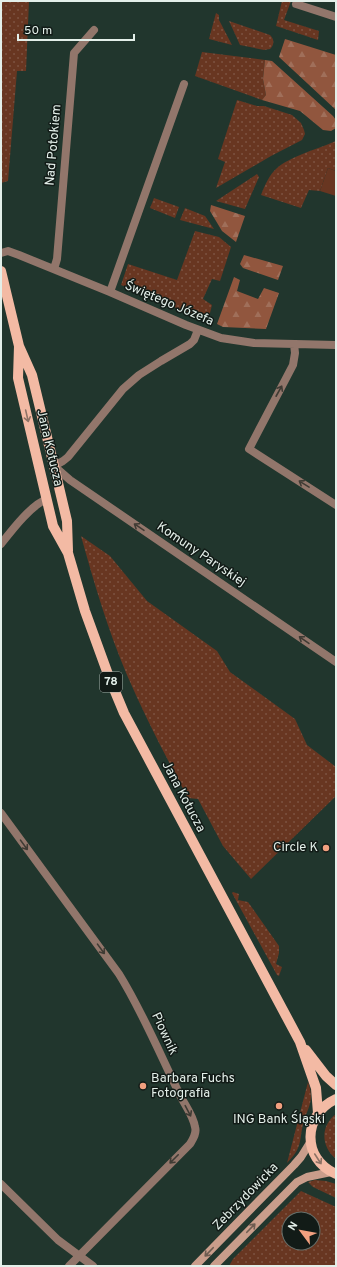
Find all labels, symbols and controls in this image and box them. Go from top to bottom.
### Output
scale bar [18,16,134,42]
text: 50 m [24,23,52,39]
street label: Nad Potokiem [42,103,66,187]
street label: Świętego Józefa [122,276,217,330]
one-way arrow [276,385,283,397]
street label: Jana Kotucza [32,408,66,488]
one-way arrow [24,409,32,422]
one-way arrow [298,479,309,488]
street label: Komuny Paryskiej [153,519,249,591]
one-way arrow [134,523,145,531]
one-way arrow [299,636,310,644]
road number: 78 [100,672,122,692]
street label: Jana Kotucza [158,759,208,835]
one-way arrow [20,839,28,850]
place label: Circle K [273,840,318,856]
marker: Circle K [321,843,331,853]
one-way arrow [97,944,105,955]
street label: Piownik [147,1010,181,1058]
place label: Barbara Fuchs Fotografia [151,1071,235,1102]
marker: Barbara Fuchs Fotografia [138,1081,148,1091]
marker: ING Bank Śląski [274,1101,284,1111]
one-way arrow [185,1105,193,1117]
place label: ING Bank Śląski [233,1110,325,1128]
one-way arrow [314,1153,322,1164]
one-way arrow [169,1154,179,1164]
street label: Zebrzydowicka [210,1160,282,1234]
north arrow [281,1211,321,1251]
text: N [285,1219,301,1233]
one-way arrow [246,1223,256,1233]
one-way arrow [204,1247,214,1257]

